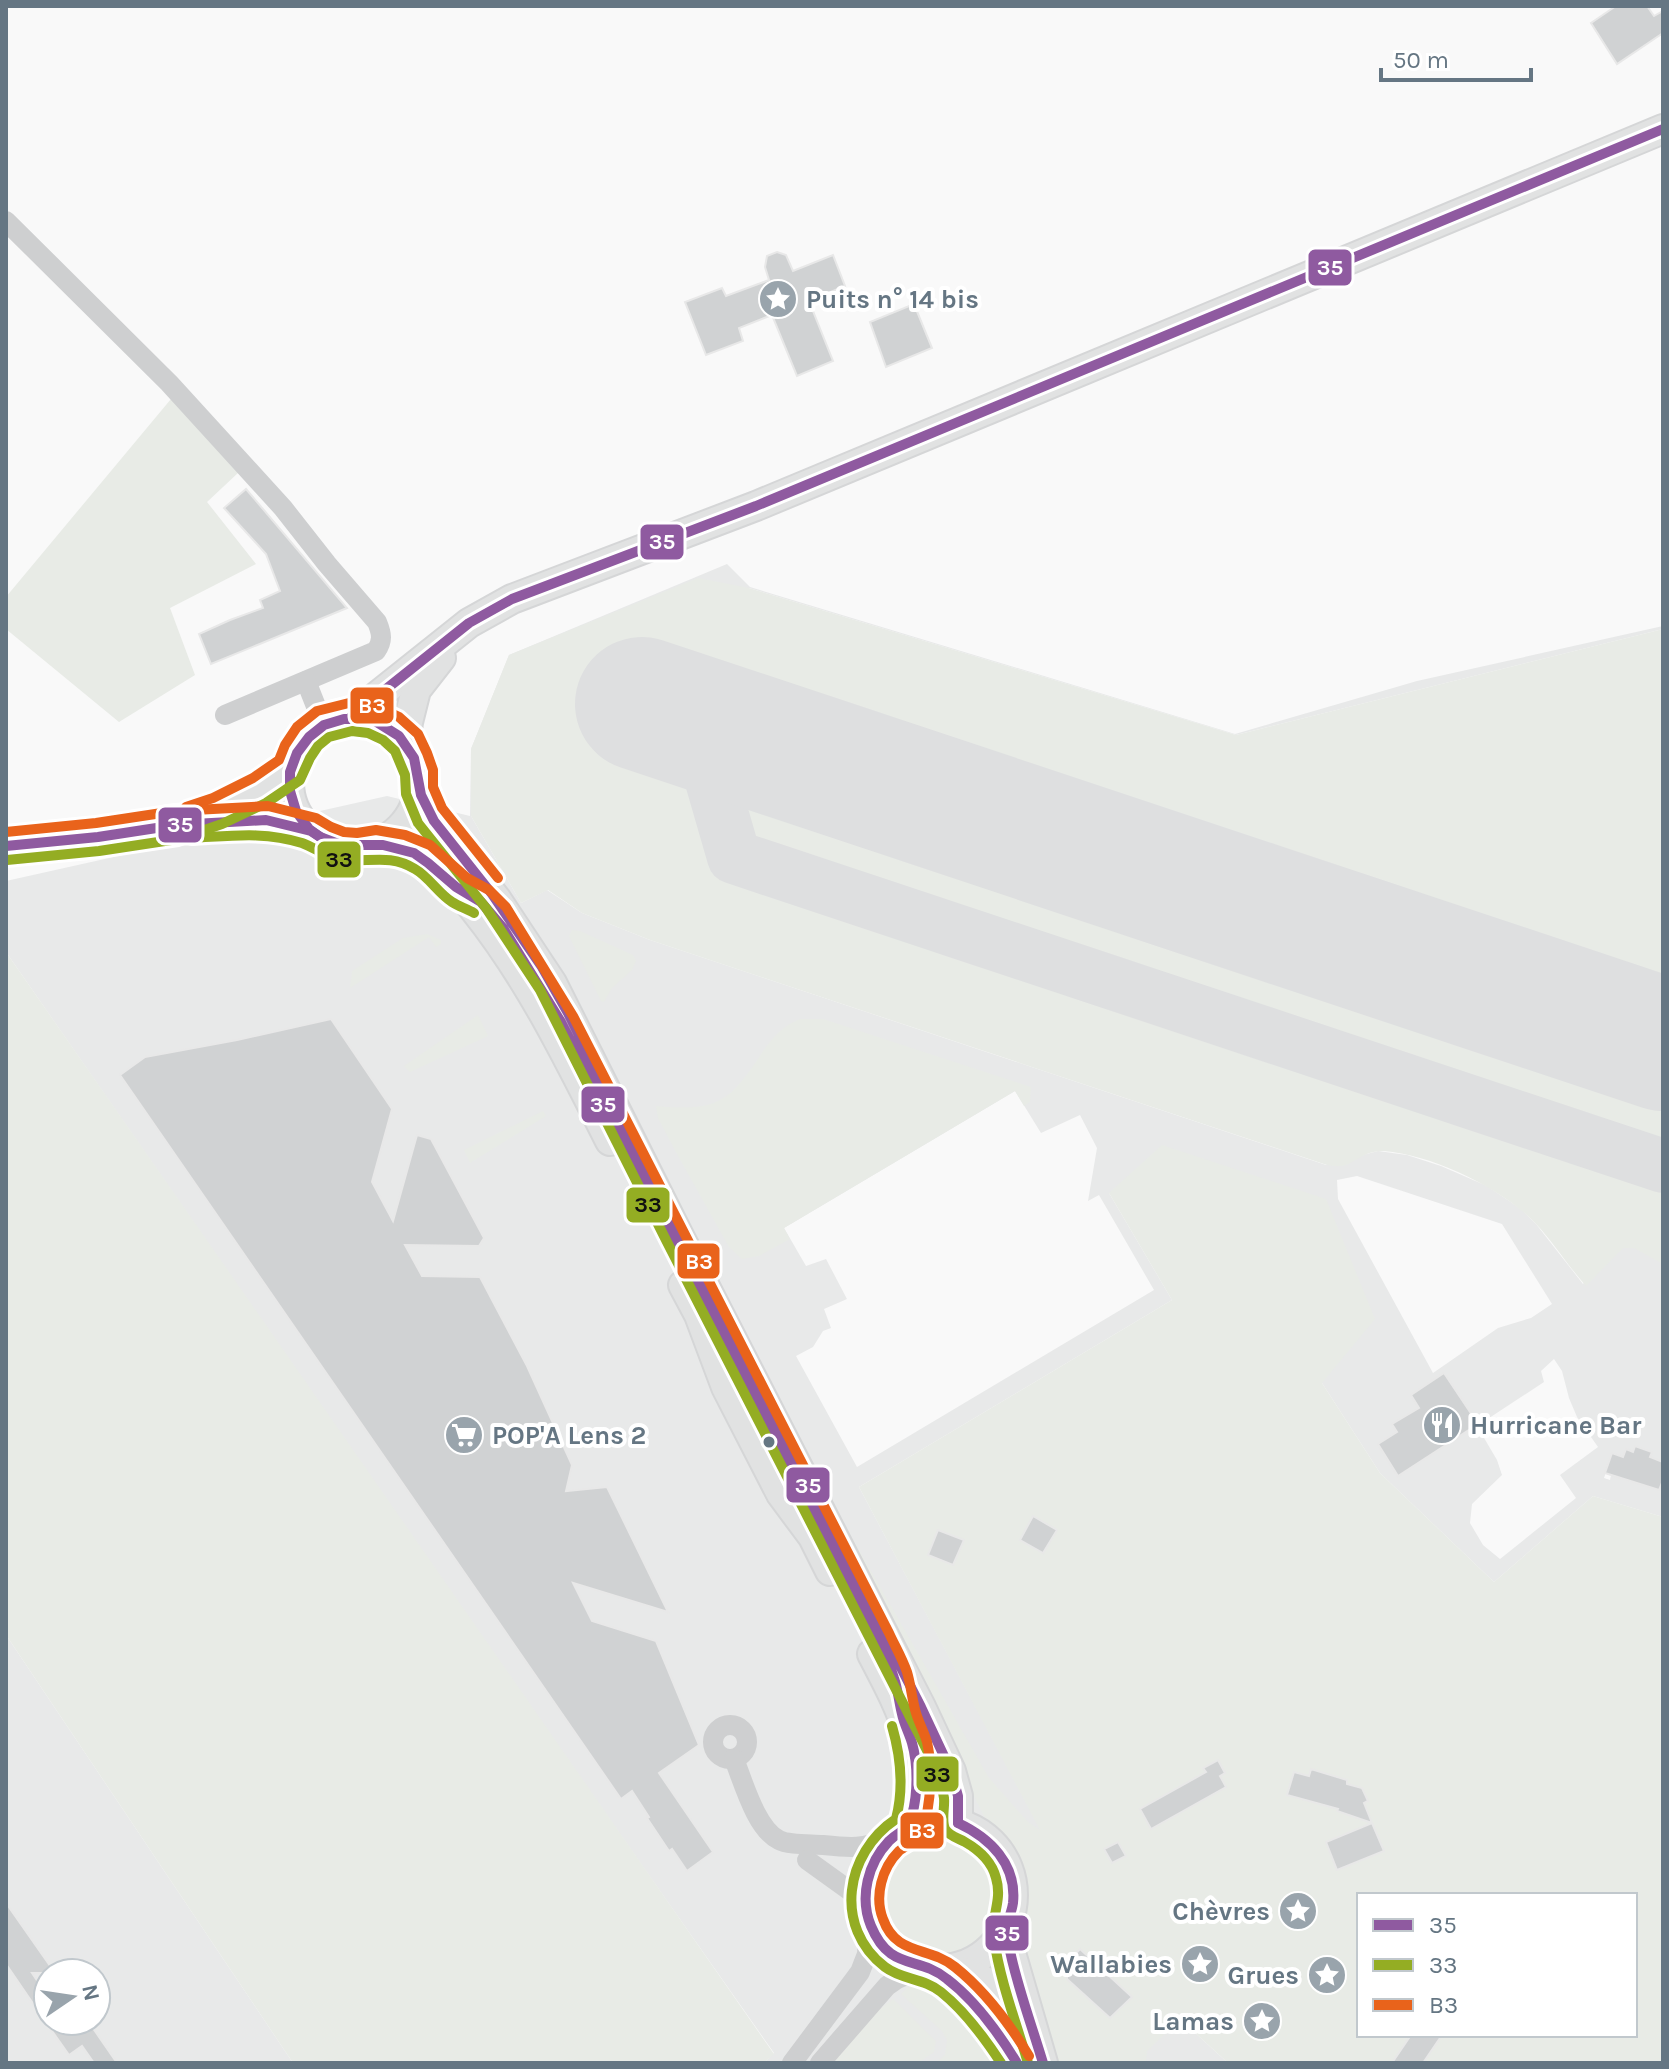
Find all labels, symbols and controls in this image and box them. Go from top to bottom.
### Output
scale bar [1381,32,1531,82]
text: 50 m [1393,46,1449,74]
line badge: 35 [1307,248,1353,287]
text: 35 [1317,255,1343,281]
place icon: Puits n° 14 bis [757,278,799,320]
place label: Puits n° 14 bis [806,284,979,315]
line badge: 35 [639,523,685,561]
text: 35 [649,529,675,555]
line badge: B3 [349,686,395,725]
text: B3 [358,693,386,719]
line badge: 35 [157,806,203,844]
text: 35 [167,812,193,838]
line badge: 33 [316,840,362,879]
text: 33 [325,847,353,873]
line badge: 35 [580,1085,626,1124]
text: 35 [590,1092,616,1118]
line badge: 33 [625,1186,671,1224]
text: 33 [634,1192,662,1218]
line badge: B3 [676,1242,721,1280]
text: B3 [685,1249,713,1275]
restaurant icon: Hurricane Bar [1421,1404,1463,1446]
place label: Hurricane Bar [1470,1410,1642,1441]
supermarket icon: POP'A Lens 2 [443,1414,485,1456]
place label: POP'A Lens 2 [492,1420,646,1451]
unlabelled marker [761,1434,777,1450]
line badge: 35 [785,1466,831,1504]
text: 35 [795,1473,821,1499]
line badge: 33 [915,1755,960,1793]
text: 33 [923,1762,951,1788]
line badge: B3 [899,1811,945,1850]
text: B3 [908,1818,936,1844]
place icon: Chèvres [1277,1890,1319,1932]
legend [1357,1893,1637,2037]
place label: Chèvres [1172,1896,1270,1927]
text: 35 [1429,1911,1457,1939]
line badge: 35 [984,1914,1030,1952]
text: 35 [994,1921,1020,1947]
place icon: Wallabies [1179,1943,1221,1985]
place label: Wallabies [1050,1949,1172,1980]
text: 33 [1429,1951,1457,1979]
place icon: Grues [1306,1954,1348,1996]
north arrow [32,1957,112,2037]
place label: Grues [1227,1960,1299,1991]
text: N [76,1982,105,2003]
text: B3 [1429,1991,1458,2019]
place icon: Lamas [1241,2000,1283,2042]
place label: Lamas [1152,2006,1234,2037]

